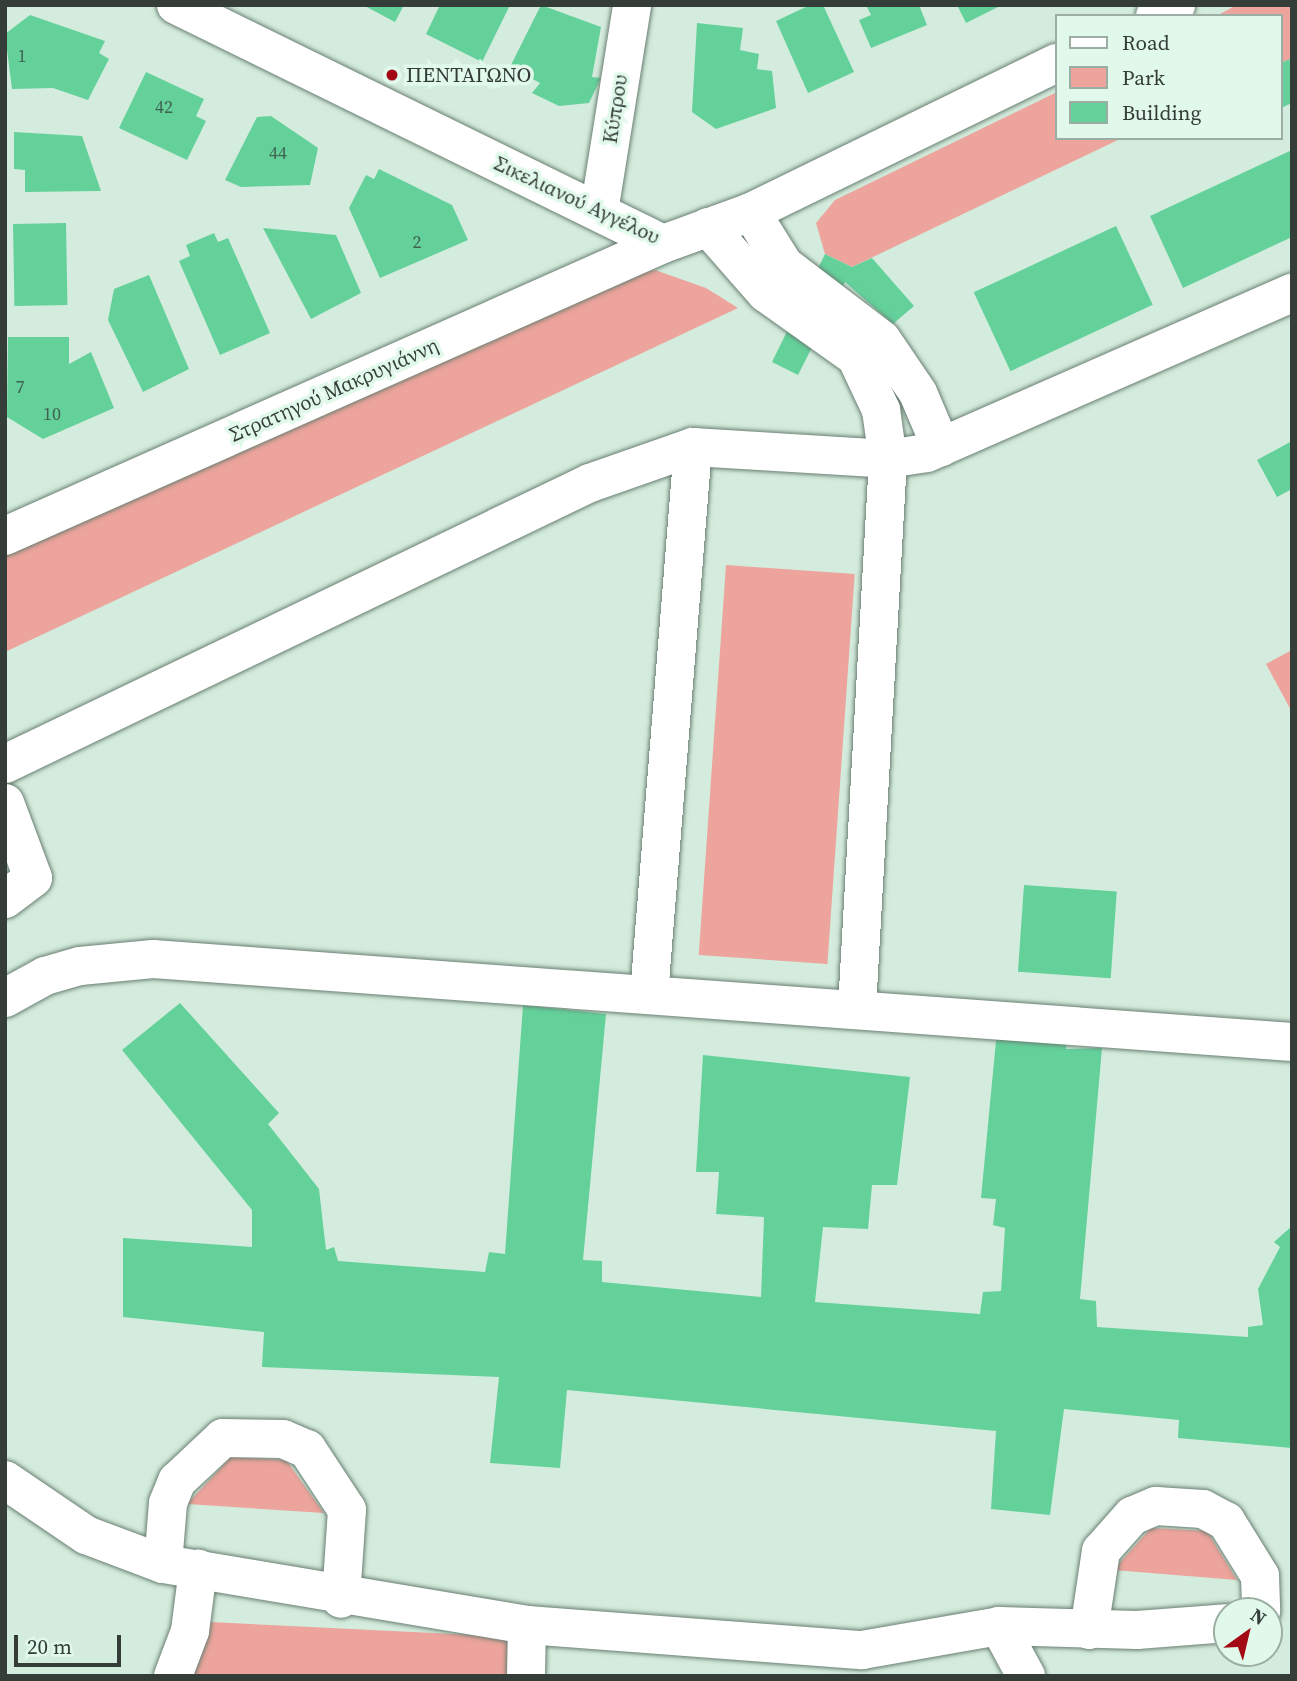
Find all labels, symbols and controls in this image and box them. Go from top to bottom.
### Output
legend [1056,14,1283,140]
text: Road [1122,28,1170,57]
house number: 1 [18,45,26,67]
place label: ΠΕΝΤΑΓΩΝΟ [406,62,531,88]
text: Park [1122,63,1165,92]
marker: ΠΕΝΤΑΓΩΝΟ [384,67,400,83]
street label: Κύπρου [597,73,633,145]
house number: 42 [155,96,173,118]
text: Building [1122,98,1201,127]
house number: 44 [269,142,287,164]
street label: Σικελιανού Αγγέλου [490,151,664,249]
house number: 2 [413,231,421,253]
street label: Στρατηγού Μακρυγιάννη [226,333,442,447]
house number: 7 [16,376,24,398]
house number: 10 [43,403,61,425]
north arrow [1213,1597,1283,1667]
text: N [1246,1602,1272,1631]
scale bar [18,1622,124,1666]
text: 20 m [27,1632,72,1661]

